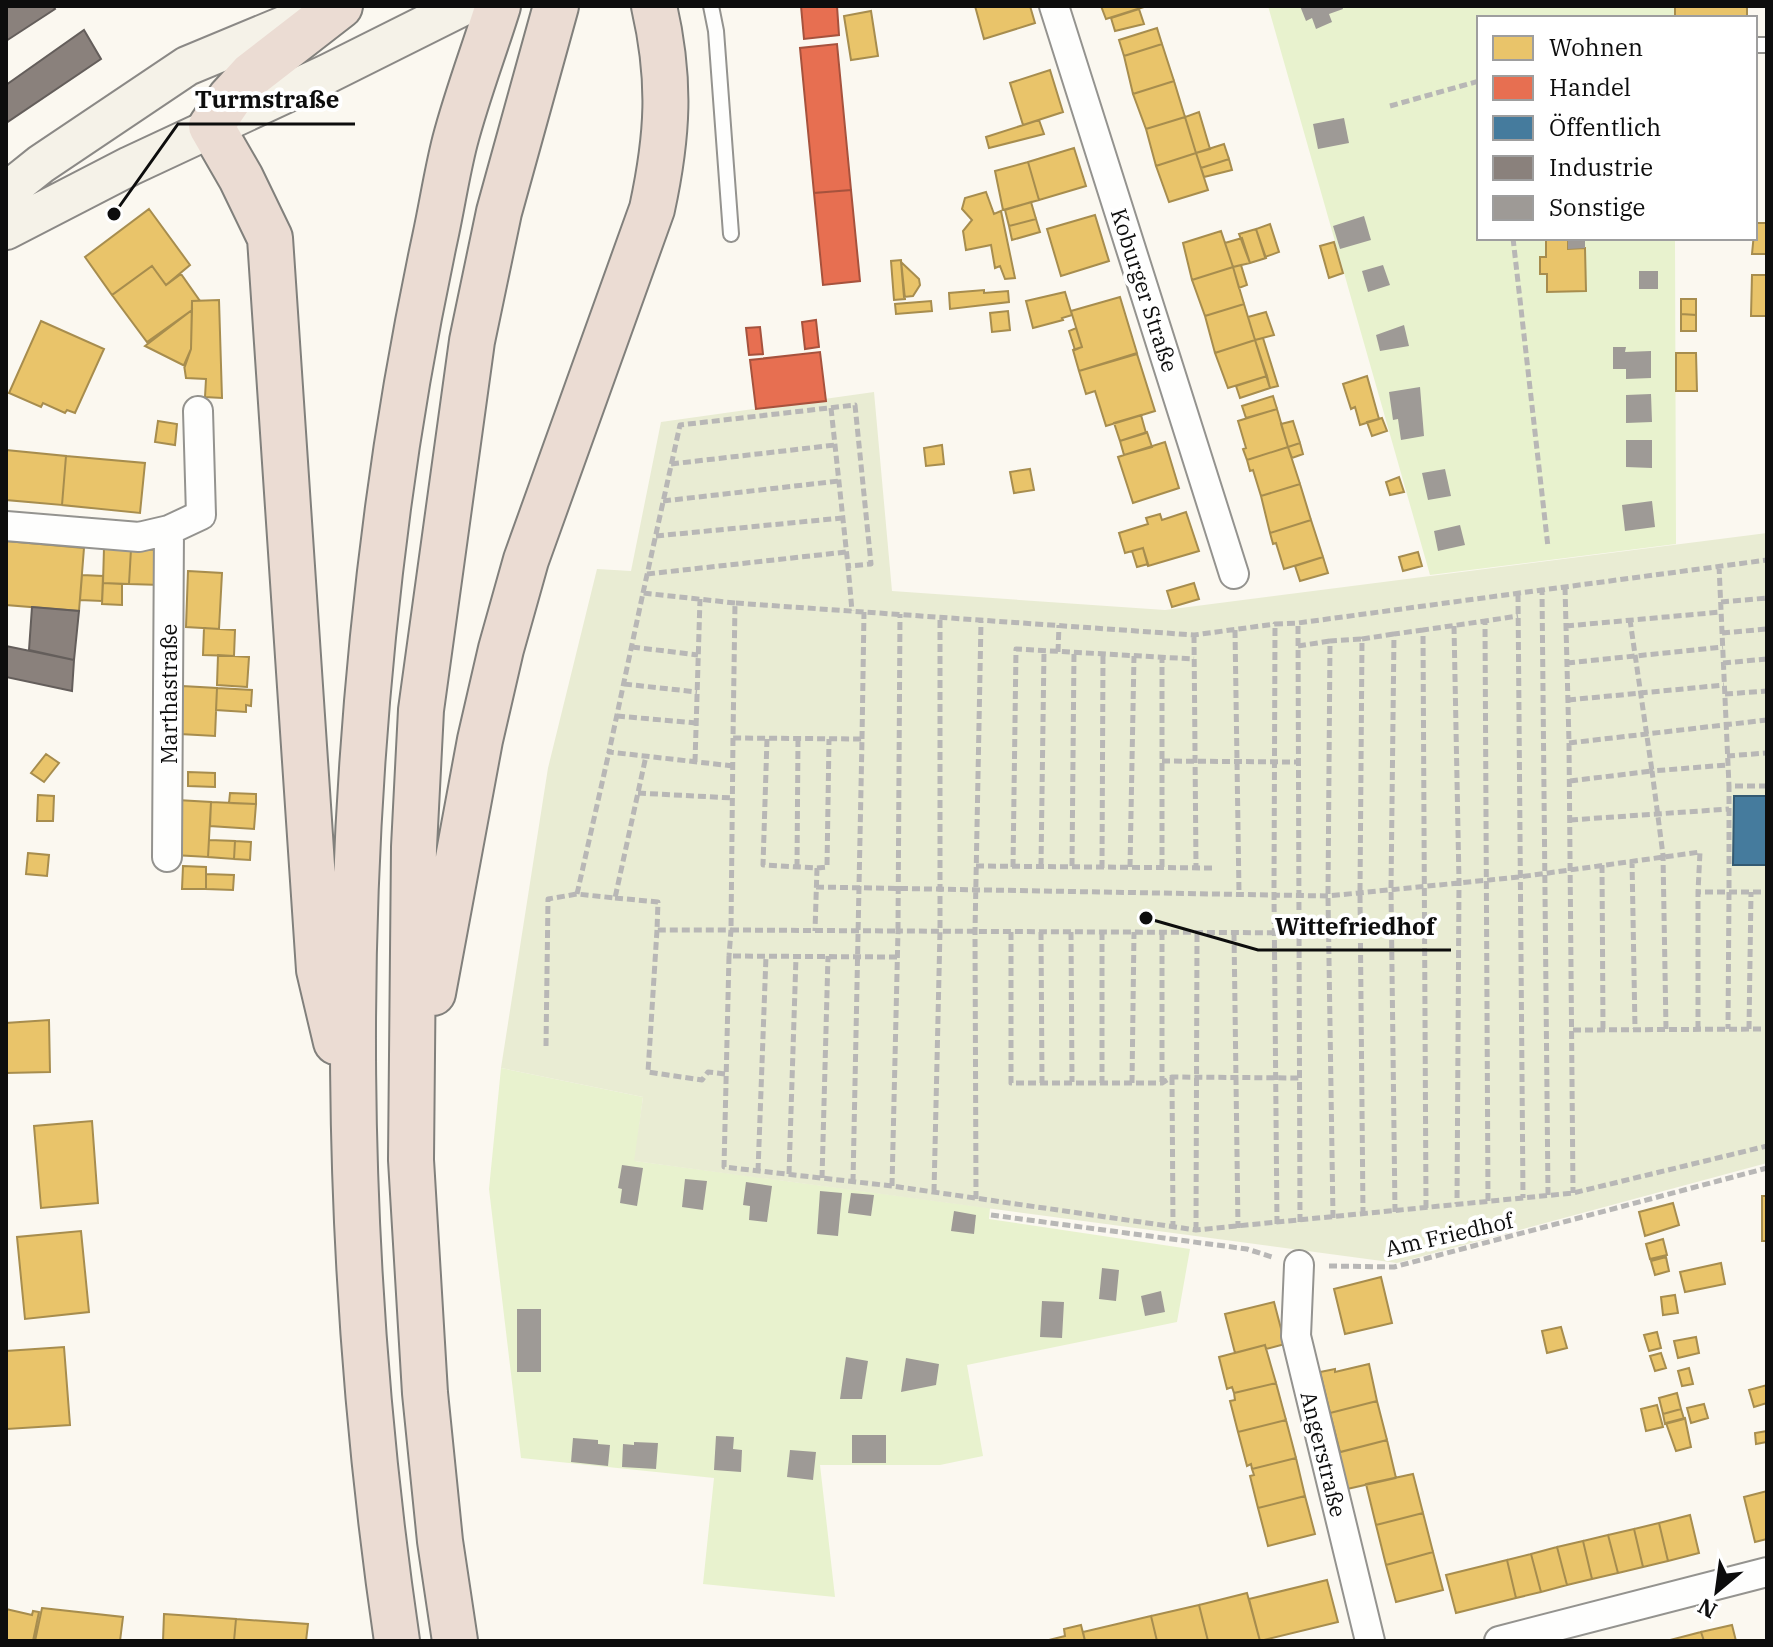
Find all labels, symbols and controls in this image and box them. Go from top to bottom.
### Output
legend [1477,16,1757,240]
text: Wohnen [1549,31,1643,63]
text: Handel [1549,71,1631,103]
callout: Turmstraße [178,76,355,124]
text: Turmstraße [195,83,339,115]
text: Öffentlich [1549,111,1661,143]
text: Industrie [1549,151,1653,183]
text: Sonstige [1549,191,1645,223]
street label: Koburger Straße [1105,204,1185,376]
street label: Marthastraße [154,624,183,764]
callout: Wittefriedhof [1258,902,1451,950]
text: Wittefriedhof [1275,910,1437,942]
street label: Am Friedhof [1382,1205,1517,1263]
street label: Angerstraße [1294,1388,1354,1520]
north arrow [1677,1551,1757,1631]
text: N [1692,1592,1722,1626]

